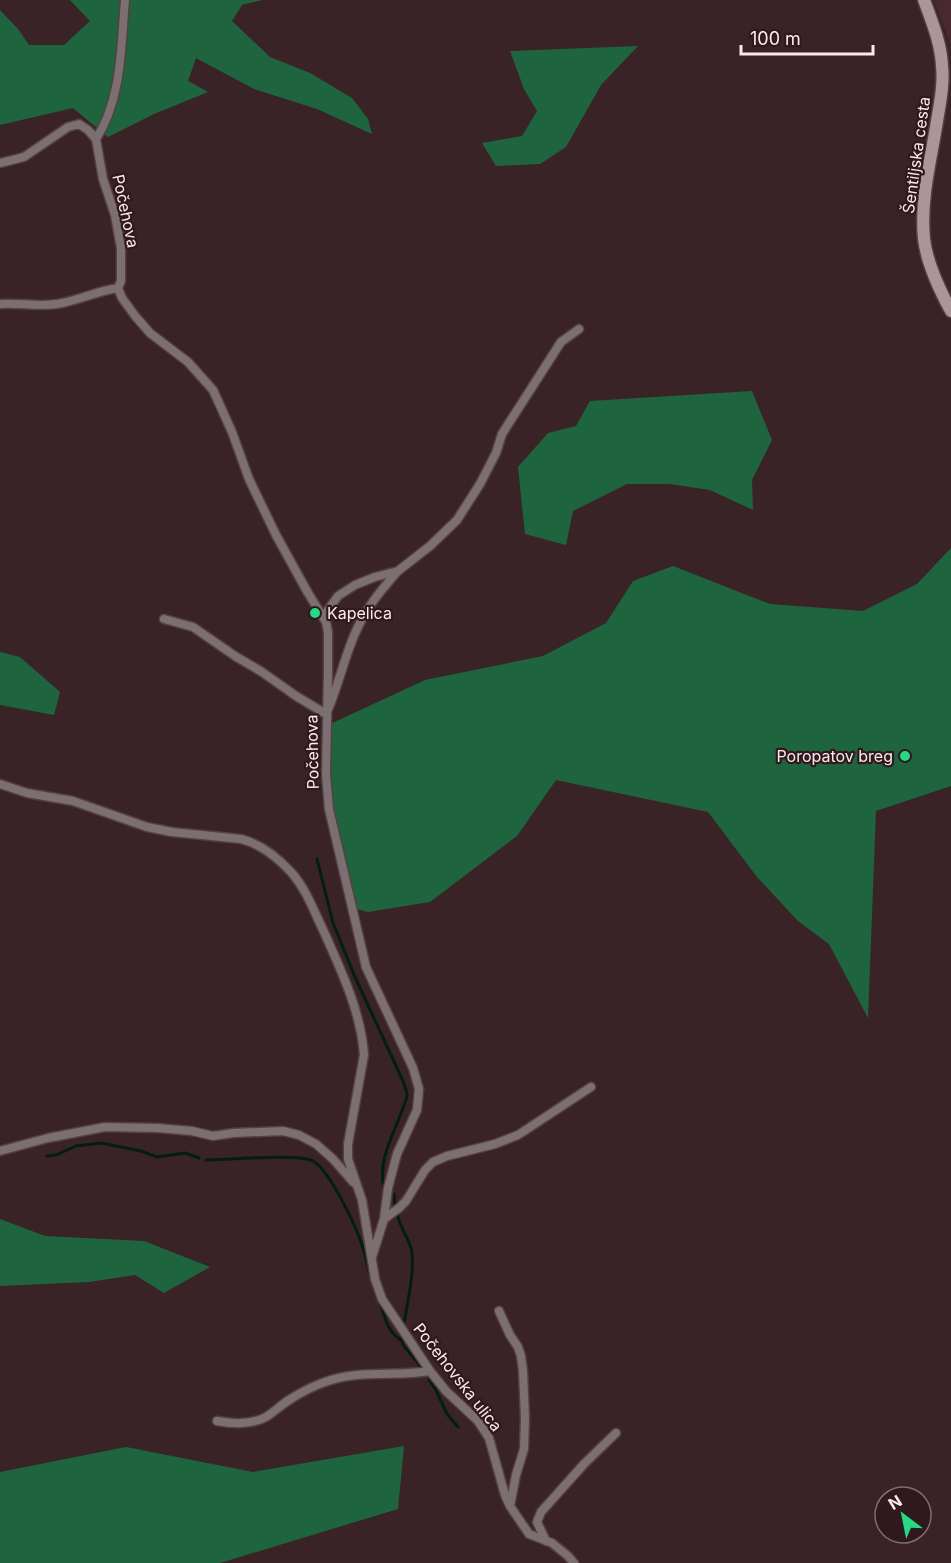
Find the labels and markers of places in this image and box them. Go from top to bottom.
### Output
place label: Kapelica [327,603,392,623]
marker: Kapelica [308,606,322,620]
place label: Poropatov breg [776,746,893,766]
marker: Poropatov breg [898,749,912,763]

